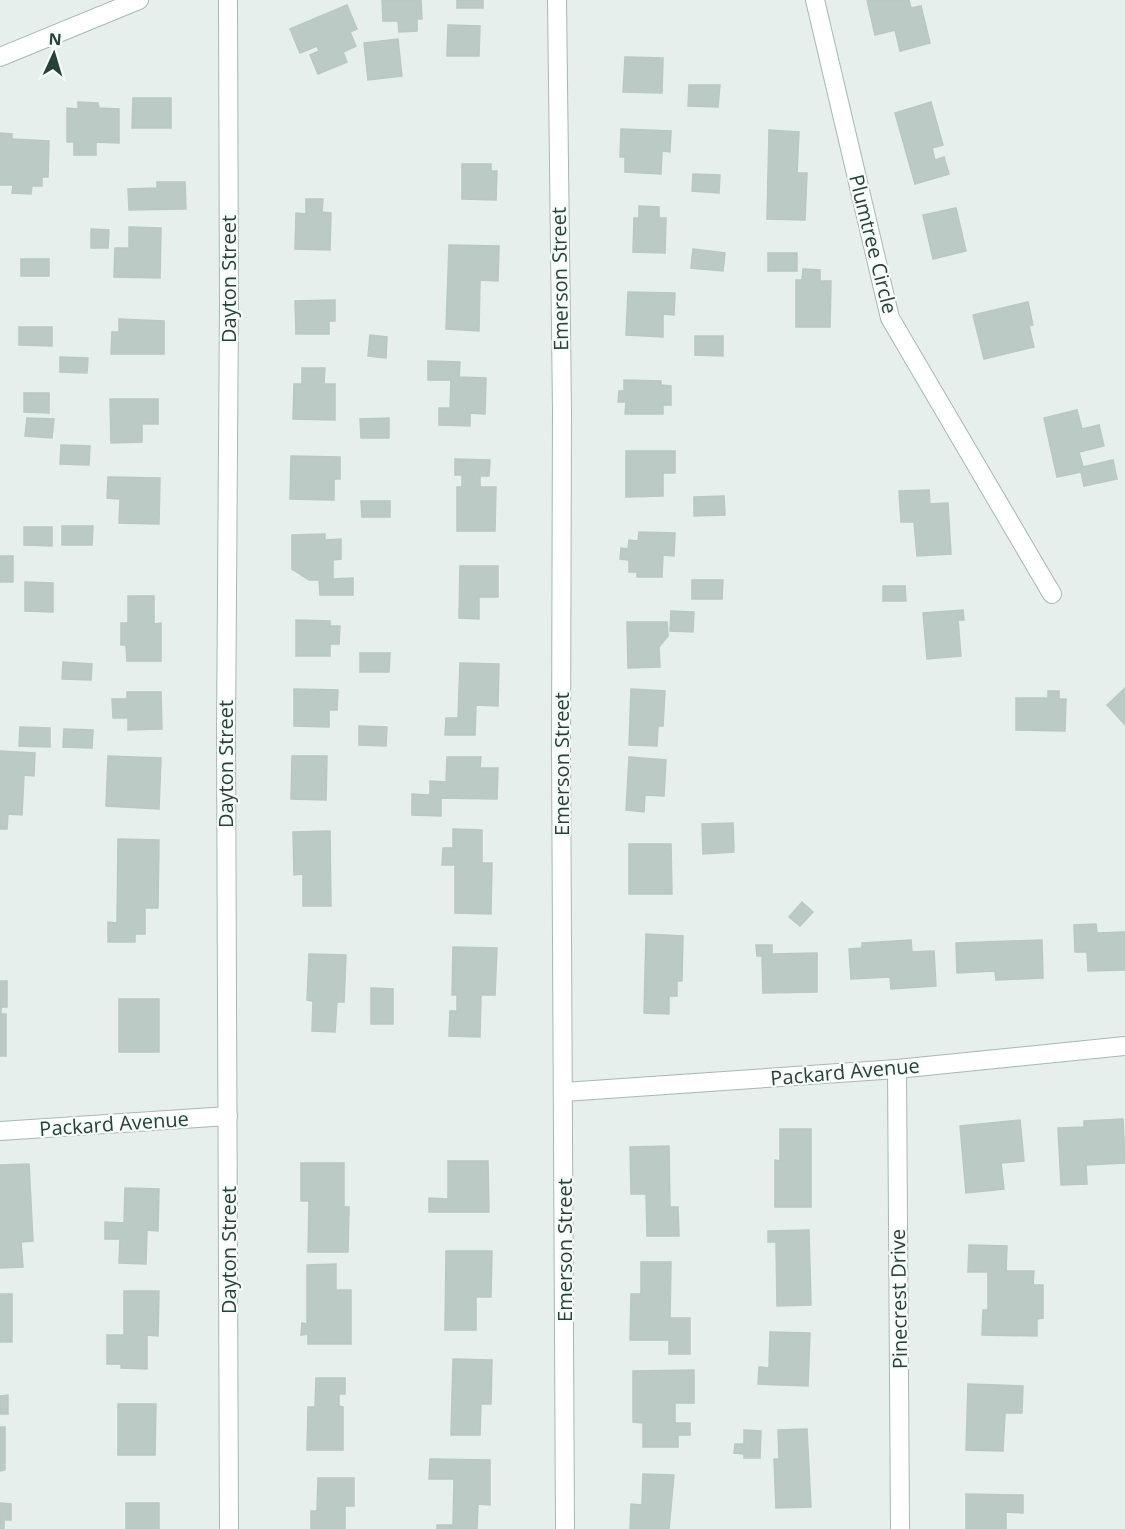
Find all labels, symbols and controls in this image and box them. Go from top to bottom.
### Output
north arrow [24,24,84,84]
text: N [48,28,62,50]
street label: Plumtree Circle [843,171,904,316]
street label: Emerson Street [545,207,574,351]
street label: Dayton Street [215,215,242,343]
street label: Emerson Street [548,692,575,836]
street label: Dayton Street [212,700,239,828]
street label: Packard Avenue [769,1052,921,1091]
street label: Packard Avenue [38,1105,190,1142]
street label: Emerson Street [551,1178,578,1322]
street label: Dayton Street [215,1186,242,1314]
street label: Pinecrest Drive [884,1229,913,1369]

